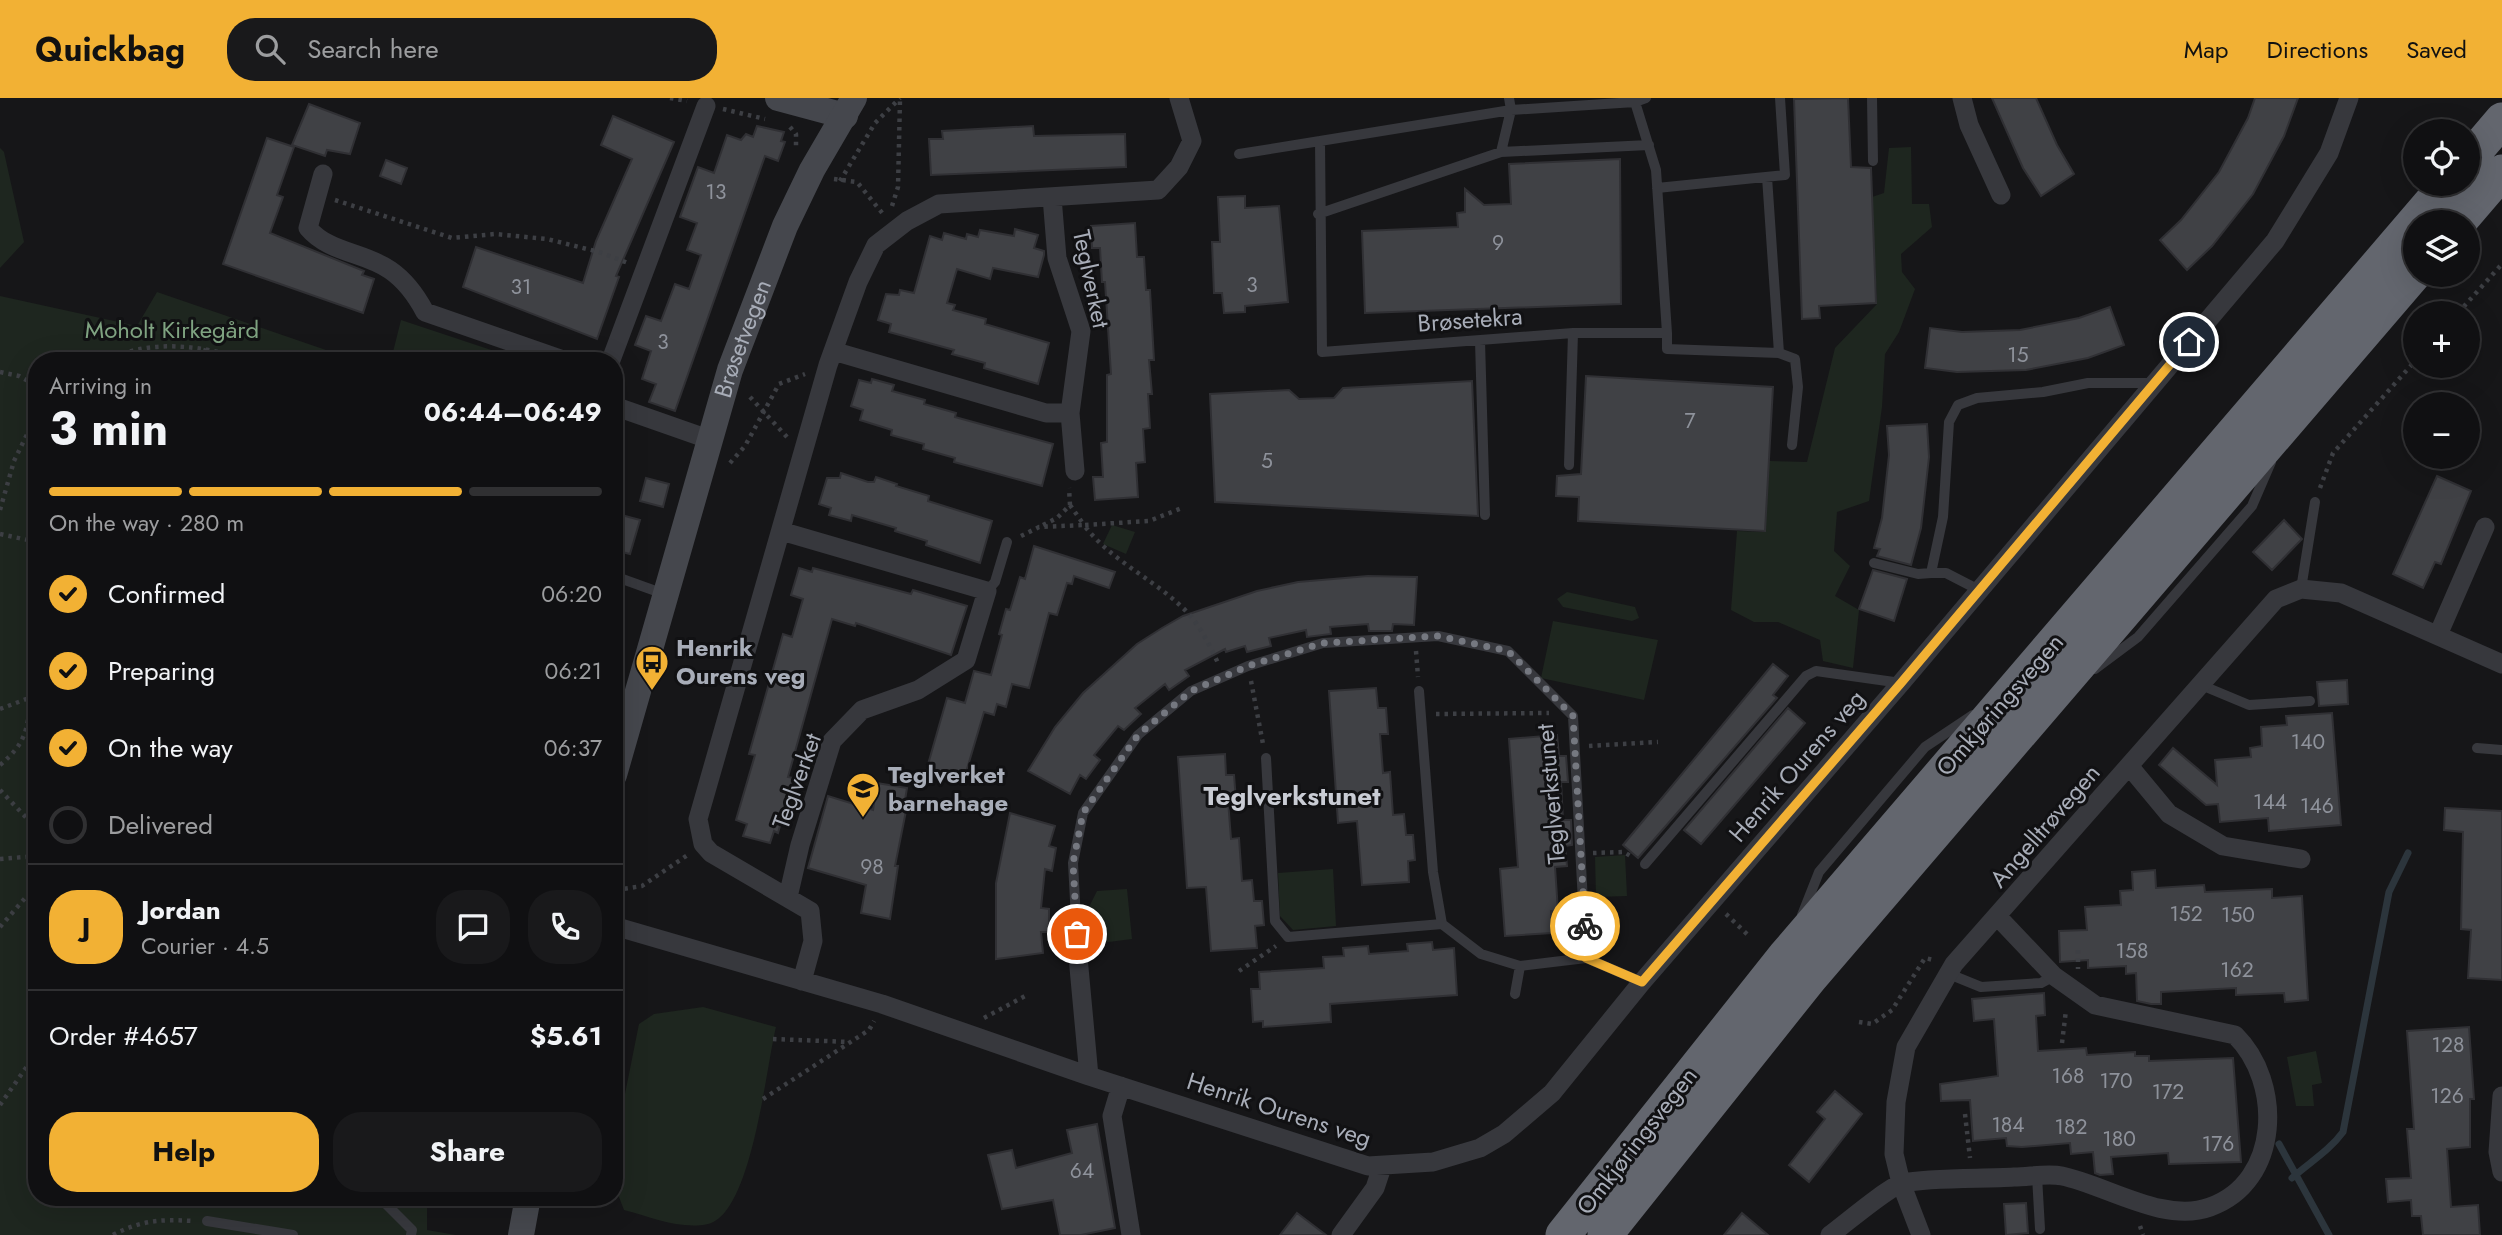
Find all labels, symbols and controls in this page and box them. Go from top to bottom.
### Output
search box [227,18,717,81]
text: Quickbag [35,26,185,73]
icon: search [251,30,289,68]
text: Search here [307,30,439,68]
text: Map [2184,32,2229,67]
text: Directions [2267,32,2368,67]
text: Saved [2406,32,2467,67]
map controls [2403,119,2480,469]
button: locate [2403,119,2480,196]
house number: 13 [706,177,726,207]
button: layers [2403,210,2480,287]
street label: Teglverket [1064,227,1119,331]
house number: 9 [1492,228,1504,258]
house number: 3 [1246,270,1258,300]
house number: 31 [511,272,531,302]
street label: Brøsetvegen [705,274,780,402]
street label: Brøsetekra [1416,298,1524,341]
button: + [2403,301,2480,378]
park label: Moholt Kirkegård [85,312,259,347]
pin [2159,312,2219,372]
icon: home [2170,323,2208,361]
house number: 3 [657,327,669,357]
house number: 15 [2007,340,2029,370]
text: Arriving in [49,369,152,403]
button: − [2403,392,2480,469]
text: 06:44–06:49 [424,393,602,431]
text: 3 min [49,396,168,462]
house number: 7 [1684,406,1696,436]
house number: 5 [1261,446,1273,476]
text: On the way · 280 m [49,506,244,540]
icon: check [49,575,87,613]
text: Confirmed [108,575,225,613]
text: 06:20 [541,577,602,611]
street label: Omkjøringsvegen [1928,626,2072,784]
place label: Henrik Ourens veg [676,630,805,693]
bus stop icon: Henrik Ourens veg [633,643,671,692]
icon: check [49,652,87,690]
text: Preparing [108,652,215,690]
text: 06:21 [545,654,602,688]
street label: Henrik Ourens veg [1720,682,1873,850]
street label: Teglverkstunet [1527,722,1574,866]
house number: 140 [2291,727,2325,757]
street label: Teglverket [763,728,830,834]
icon: check [49,729,87,767]
text: On the way [108,729,233,767]
text: 06:37 [544,731,602,765]
street label: Angelltrøvegen [1981,756,2108,895]
place label: Teglverket barnehage [888,757,1008,820]
school or university icon: Teglverket barnehage [844,770,882,819]
district label: Teglverkstunet [1204,777,1381,815]
house number: 144 [2253,787,2287,817]
house number: 146 [2300,791,2334,821]
text: Delivered [108,806,213,844]
house number: 98 [860,852,884,882]
button: chat [436,890,510,964]
button: phone [528,890,602,964]
text: Jordan [141,891,221,929]
courier [1550,891,1620,961]
house number: 152 [2169,899,2203,929]
house number: 150 [2221,900,2255,930]
pin [1047,904,1107,964]
icon: bike [1566,907,1604,945]
text: J [82,908,90,946]
icon: bag [1058,915,1096,953]
text: Courier · 4.5 [141,929,269,963]
house number: 158 [2116,936,2148,966]
house number: 162 [2220,955,2254,985]
text: Order #4657 [49,1017,198,1055]
text: $5.61 [530,1017,602,1055]
house number: 128 [2432,1030,2464,1060]
street label: Omkjøringsvegen [1568,1059,1705,1222]
house number: 168 [2051,1061,2085,1091]
street label: Henrik Ourens veg [1183,1063,1376,1156]
house number: 170 [2099,1066,2133,1096]
house number: 172 [2152,1077,2184,1107]
house number: 126 [2430,1081,2464,1111]
house number: 184 [1991,1110,2025,1140]
button: Help [49,1112,319,1192]
button: Share [333,1112,602,1192]
house number: 182 [2055,1112,2087,1142]
house number: 180 [2102,1124,2136,1154]
house number: 176 [2202,1129,2234,1159]
house number: 64 [1070,1156,1094,1186]

